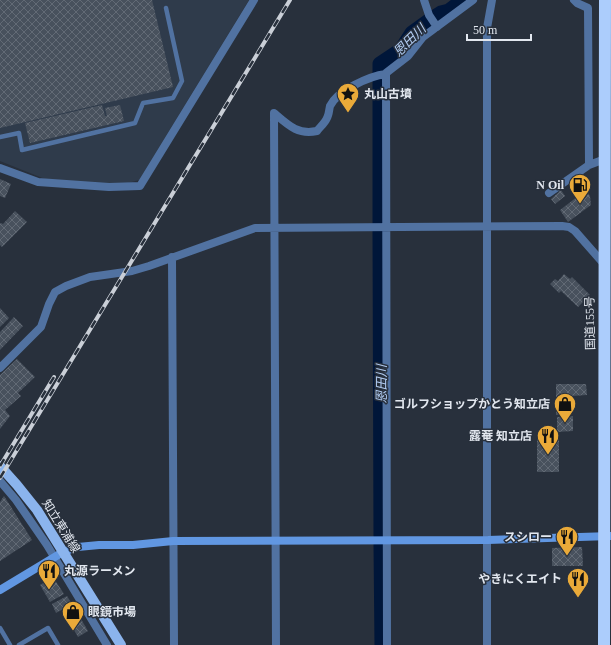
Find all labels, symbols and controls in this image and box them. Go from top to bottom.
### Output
scale bar [467,16,531,42]
water label: 恩田川 [390,20,430,59]
text: 50 m [473,23,498,37]
place icon: 丸山古墳 [335,81,361,114]
place label: 丸山古墳 [364,87,412,101]
fuel station icon: N Oil [567,172,593,205]
place label: N Oil [536,178,565,192]
street label: 国道155号 [583,296,597,350]
water label: 恩田川 [374,363,389,404]
shop icon: ゴルフショップかとう知立店 [552,391,578,424]
place label: ゴルフショップかとう知立店 [394,397,550,411]
restaurant icon: 露菴 知立店 [535,423,561,456]
place label: 露菴 知立店 [469,429,532,443]
street label: 知立東浦線 [39,497,83,555]
restaurant icon: スシロー [554,524,580,557]
place label: スシロー [504,530,552,544]
restaurant icon: 丸源ラーメン [36,558,62,591]
place label: 丸源ラーメン [64,564,136,578]
restaurant icon: やきにくエイト [565,566,591,599]
place label: やきにくエイト [478,572,562,586]
shop icon: 眼鏡市場 [60,599,86,632]
place label: 眼鏡市場 [88,605,136,619]

